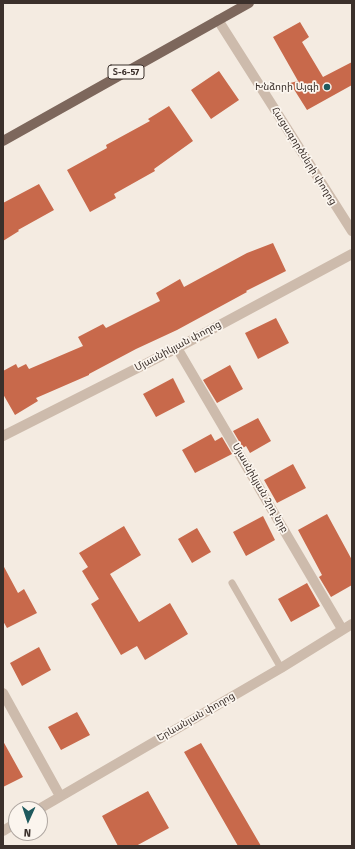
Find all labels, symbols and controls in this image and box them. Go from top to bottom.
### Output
road number: Տ-6-57 [108,65,144,79]
place label: Խնձորի Այգի [255,81,319,93]
marker: Խնձորի Այգի [322,82,332,92]
street label: Հացագործների փողոց [269,105,339,207]
street label: Մյասնիկյան փողոց [133,318,223,374]
street label: Մյասնիկյան 2րդ նրբ [229,441,291,535]
street label: Երևանյան փողոց [155,690,237,744]
north arrow [8,801,48,841]
text: N [23,826,31,839]

